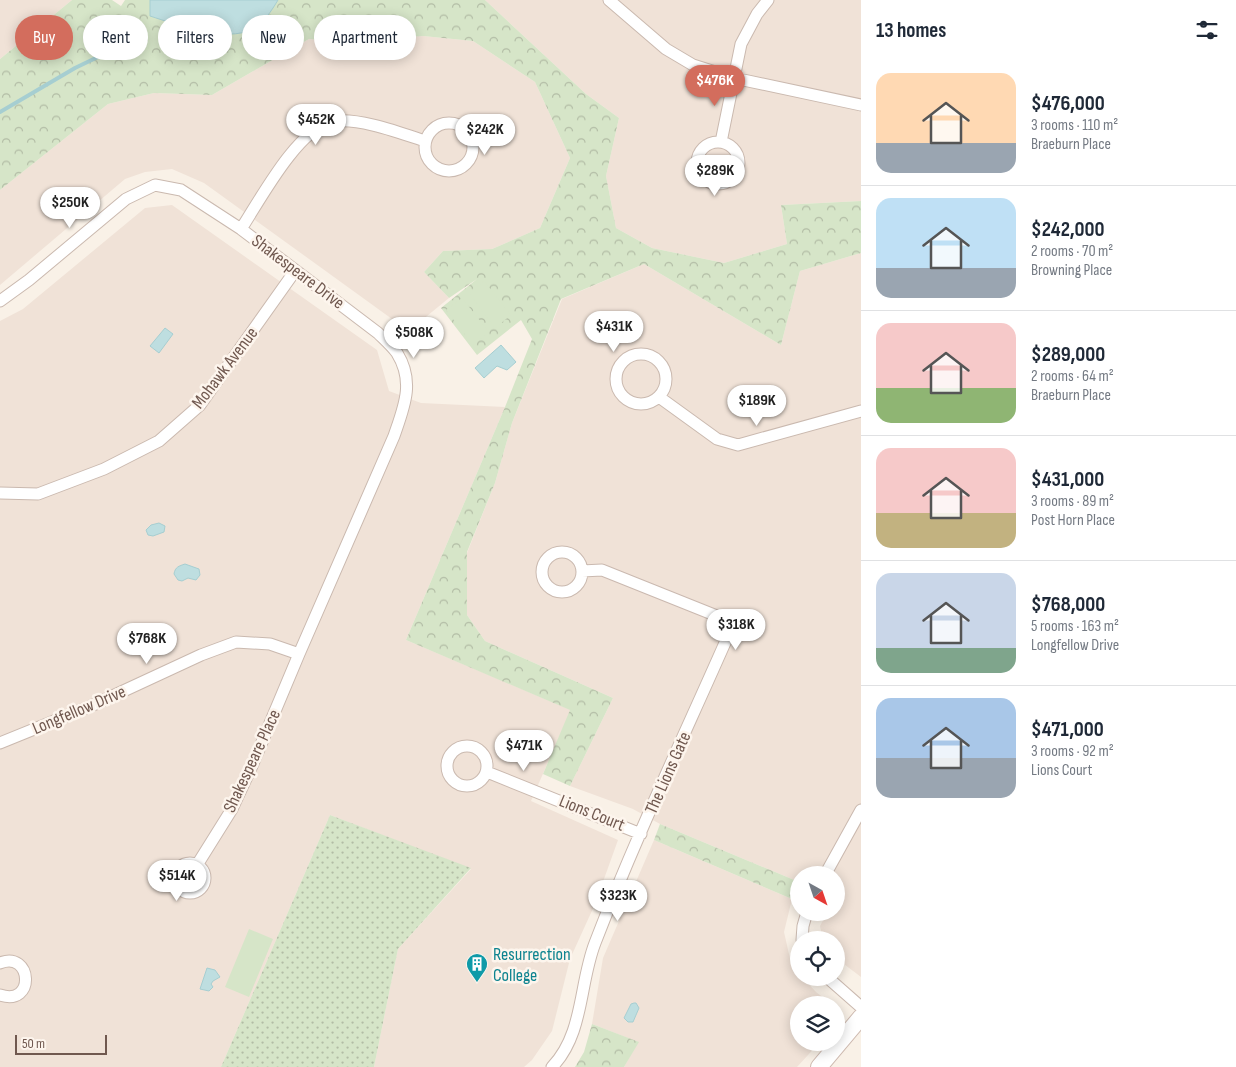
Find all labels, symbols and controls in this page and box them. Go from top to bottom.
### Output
chip: Buy [15,15,73,60]
chip: Rent [83,15,148,60]
chip: Filters [158,15,232,60]
chip: New [242,15,304,60]
chip: Apartment [314,15,416,60]
icon: filters [1193,16,1221,44]
text: 13 homes [876,18,946,43]
pin: $476K [680,64,750,107]
text: $476K [696,71,734,90]
text: $476,000 [1031,91,1105,116]
icon: home [916,93,976,153]
pin: $452K [281,104,351,146]
text: $452K [297,110,335,129]
pin: $242K [450,114,520,156]
text: 3 rooms · 110 m² [1031,116,1118,135]
text: $242K [466,120,504,139]
text: Braeburn Place [1031,135,1111,154]
pin: $289K [680,154,750,197]
text: $289K [696,161,734,180]
pin: $250K [35,186,105,229]
text: $250K [51,193,89,212]
text: $242,000 [1031,217,1105,242]
icon: home [916,218,976,278]
street label: Shakespeare Drive [247,230,349,314]
text: 2 rooms · 70 m² [1031,242,1113,261]
text: Browning Place [1031,261,1112,280]
pin: $431K [579,310,649,353]
pin: $508K [379,316,449,359]
text: $431K [595,317,633,336]
street label: Mohawk Avenue [188,323,262,413]
text: $508K [395,323,433,342]
text: $289,000 [1031,342,1105,367]
icon: home [916,343,976,403]
text: 2 rooms · 64 m² [1031,367,1114,386]
pin: $189K [722,384,792,427]
text: Braeburn Place [1031,386,1111,405]
text: $189K [738,391,776,410]
text: $431,000 [1031,467,1104,492]
icon: home [916,468,976,528]
text: 3 rooms · 89 m² [1031,492,1114,511]
text: Post Horn Place [1031,511,1115,530]
text: $768,000 [1031,592,1105,617]
icon: home [916,593,976,653]
pin: $318K [701,608,771,651]
text: $318K [717,615,755,634]
text: 5 rooms · 163 m² [1031,617,1119,636]
pin: $768K [112,622,182,665]
text: $768K [128,629,166,648]
text: Longfellow Drive [1031,636,1119,655]
street label: Longfellow Drive [29,681,129,739]
street label: Shakespeare Place [219,706,285,816]
text: $471,000 [1031,717,1104,742]
icon: home [916,718,976,778]
street label: The Lions Gate [641,729,695,817]
pin: $471K [489,730,559,772]
text: $471K [506,736,542,755]
text: 3 rooms · 92 m² [1031,742,1114,761]
text: Lions Court [1031,761,1092,780]
street label: Lions Court [556,790,628,836]
pin: $514K [142,860,212,902]
text: $514K [159,866,195,885]
north arrow [790,866,845,921]
map controls [790,866,845,1051]
pin: $323K [583,880,653,922]
text: $323K [599,886,637,905]
button: locate [790,931,845,986]
place label: Resurrection College [493,944,571,986]
building icon: Resurrection College [465,952,489,983]
button: layers [790,996,845,1051]
scale bar [15,1032,108,1055]
text: 50 m [22,1035,45,1052]

